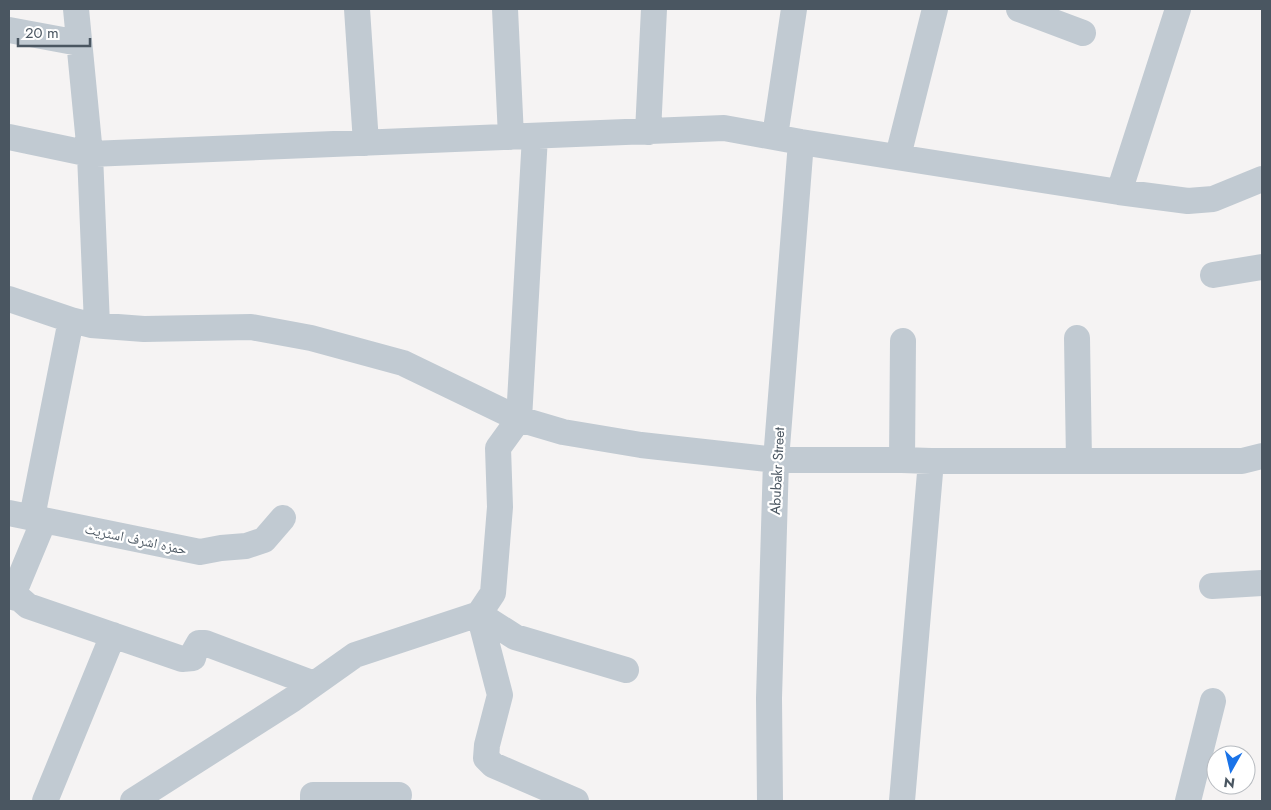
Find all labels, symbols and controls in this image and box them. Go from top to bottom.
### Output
scale bar [18,15,90,47]
text: 20 m [25,22,59,44]
street label: Abubakr Street [765,426,789,515]
street label: حمزہ اشرف اسٹریٹ [83,518,189,560]
north arrow [1206,745,1256,795]
text: N [1222,772,1236,794]

